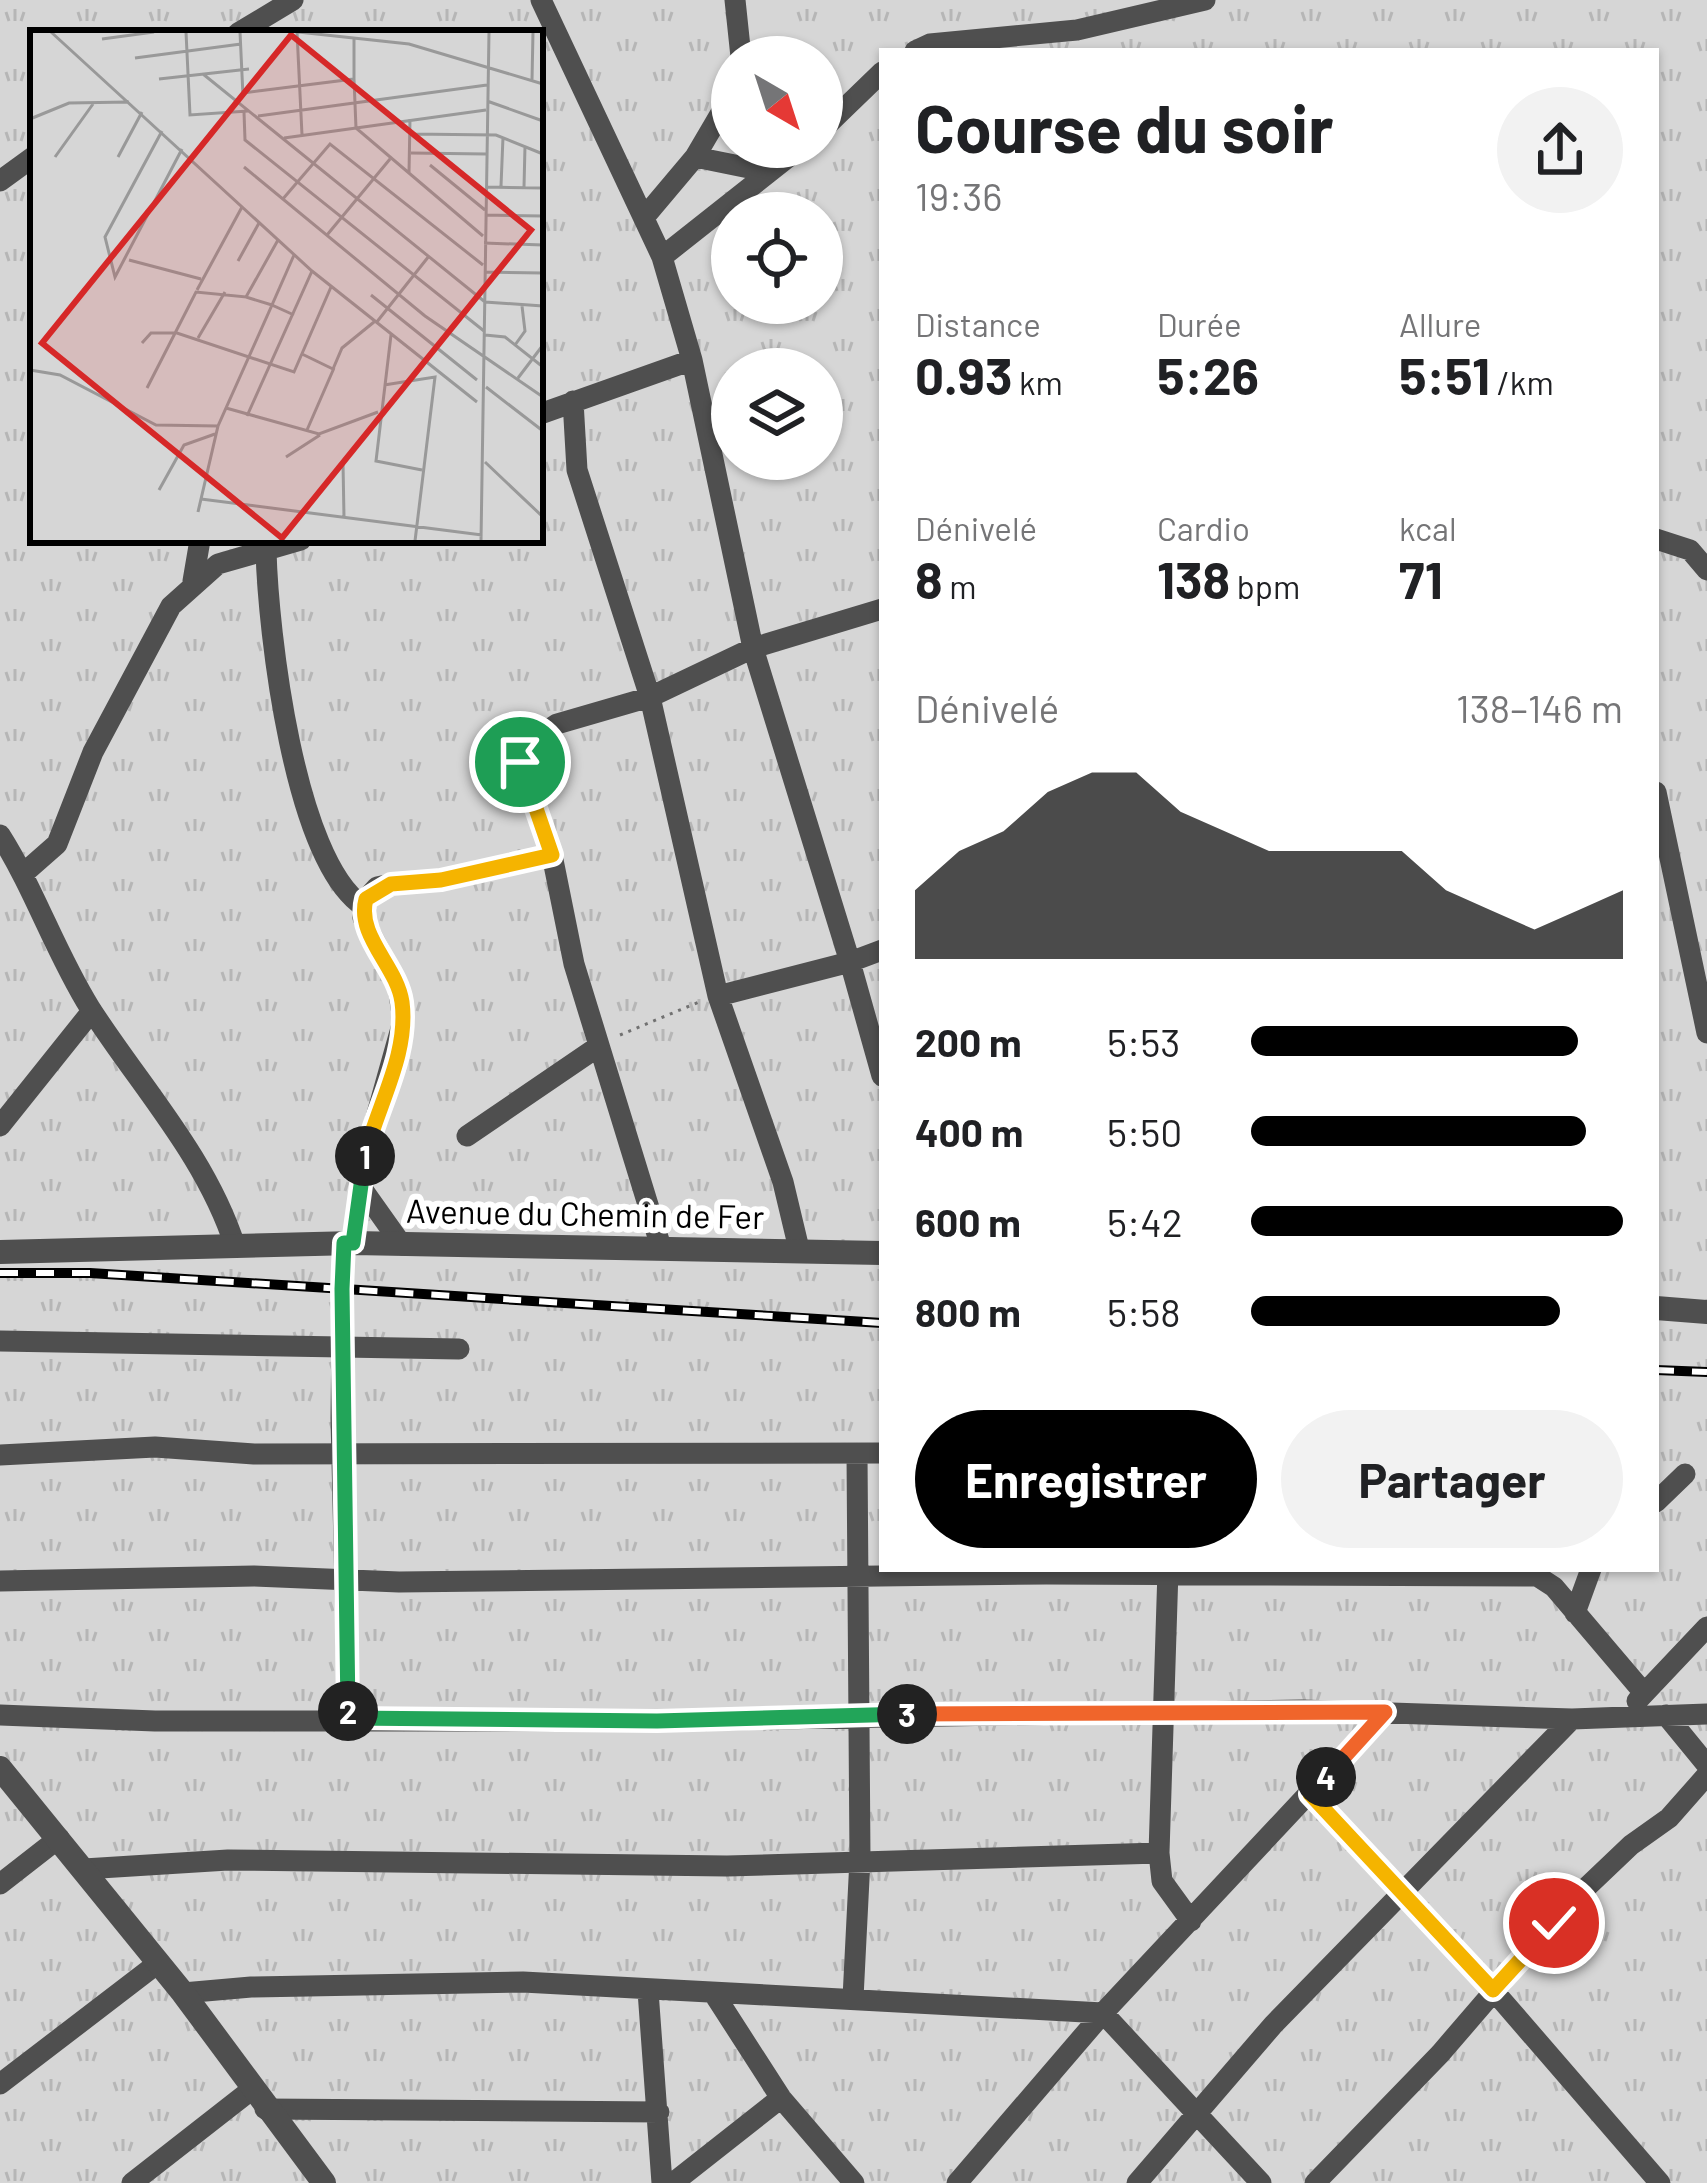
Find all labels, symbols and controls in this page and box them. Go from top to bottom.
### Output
inset map [30,30,543,543]
north arrow [711,36,843,168]
map controls [711,36,843,480]
text: Course du soir [915,87,1333,166]
button: share [1497,87,1623,213]
text: 19:36 [915,172,1002,219]
button: locate [711,192,843,324]
text: Distance [915,304,1041,344]
text: Durée [1157,304,1242,344]
text: Allure [1399,304,1481,344]
text: 0.93 [915,344,1012,405]
text: 5:26 [1157,344,1259,405]
text: 5:51 [1399,344,1490,405]
button: layers [711,348,843,480]
text: km [1012,362,1063,402]
text: /km [1490,362,1554,402]
text: Dénivelé [915,508,1037,548]
text: Cardio [1157,508,1250,548]
text: kcal [1399,508,1457,548]
text: 8 [915,548,943,609]
text: 138 [1157,548,1230,609]
text: 71 [1399,548,1443,609]
text: m [943,566,977,606]
text: bpm [1230,566,1300,606]
text: Dénivelé [915,684,1059,731]
text: 138–146 m [1456,684,1623,731]
pin [469,711,571,813]
icon: arrive [487,729,553,795]
text: 200 m [915,1018,1022,1065]
text: 5:53 [1107,1018,1180,1065]
text: 400 m [915,1108,1023,1155]
text: 5:50 [1107,1108,1182,1155]
pin: 1 [335,1126,395,1186]
text: 1 [359,1136,371,1176]
street label: Avenue du Chemin de Fer [406,1190,764,1236]
text: 600 m [915,1198,1021,1245]
text: 5:42 [1107,1198,1183,1245]
text: 800 m [915,1288,1021,1335]
text: 5:58 [1107,1288,1181,1335]
button: Enregistrer [915,1410,1257,1548]
button: Partager [1281,1410,1623,1548]
pin: 2 [318,1681,378,1741]
pin: 3 [877,1684,937,1744]
text: 2 [339,1691,357,1731]
text: 3 [898,1694,916,1734]
pin: 4 [1296,1747,1356,1807]
text: 4 [1316,1757,1336,1797]
pin [1503,1872,1605,1974]
icon: check [1521,1890,1587,1956]

